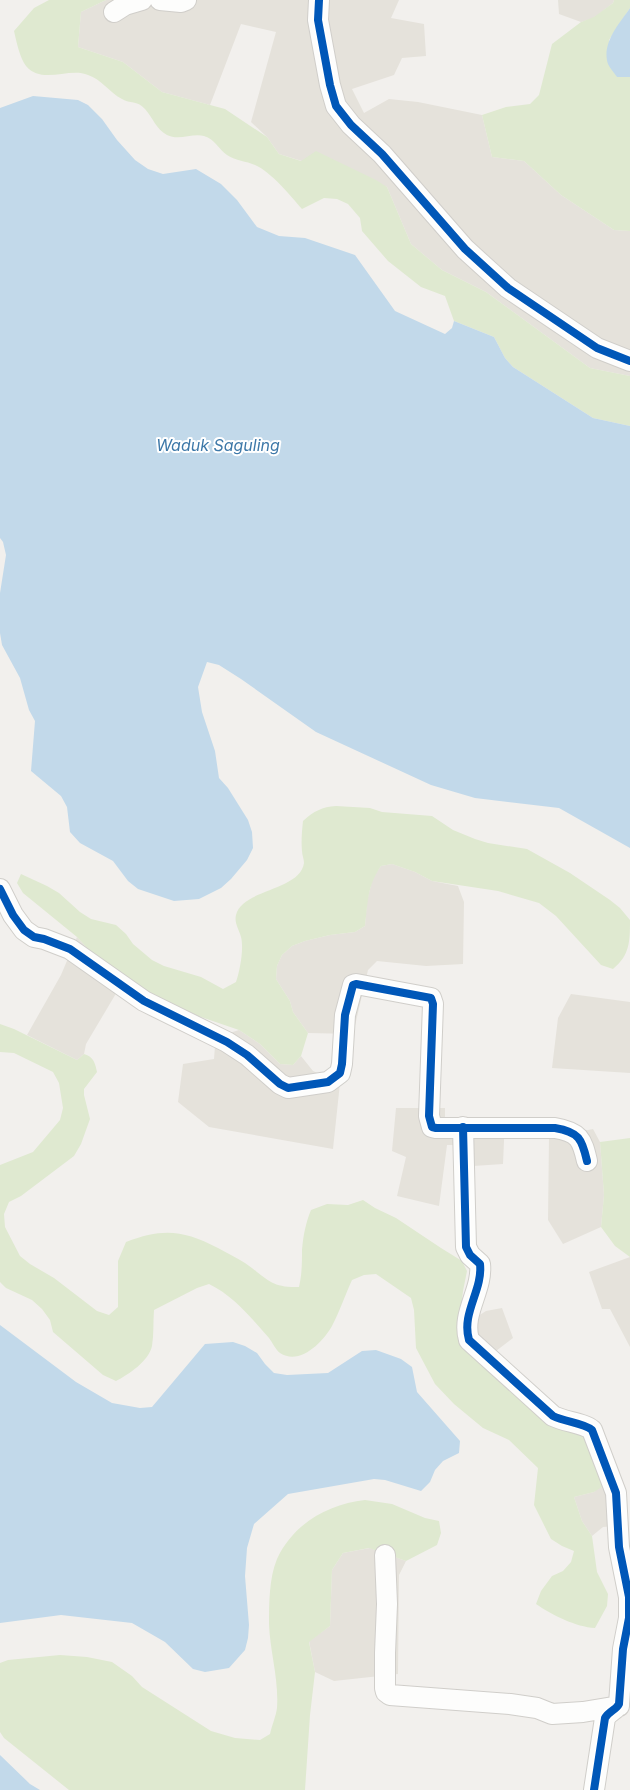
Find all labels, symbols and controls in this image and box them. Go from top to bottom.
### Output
water label: Waduk Saguling [156,435,280,455]

